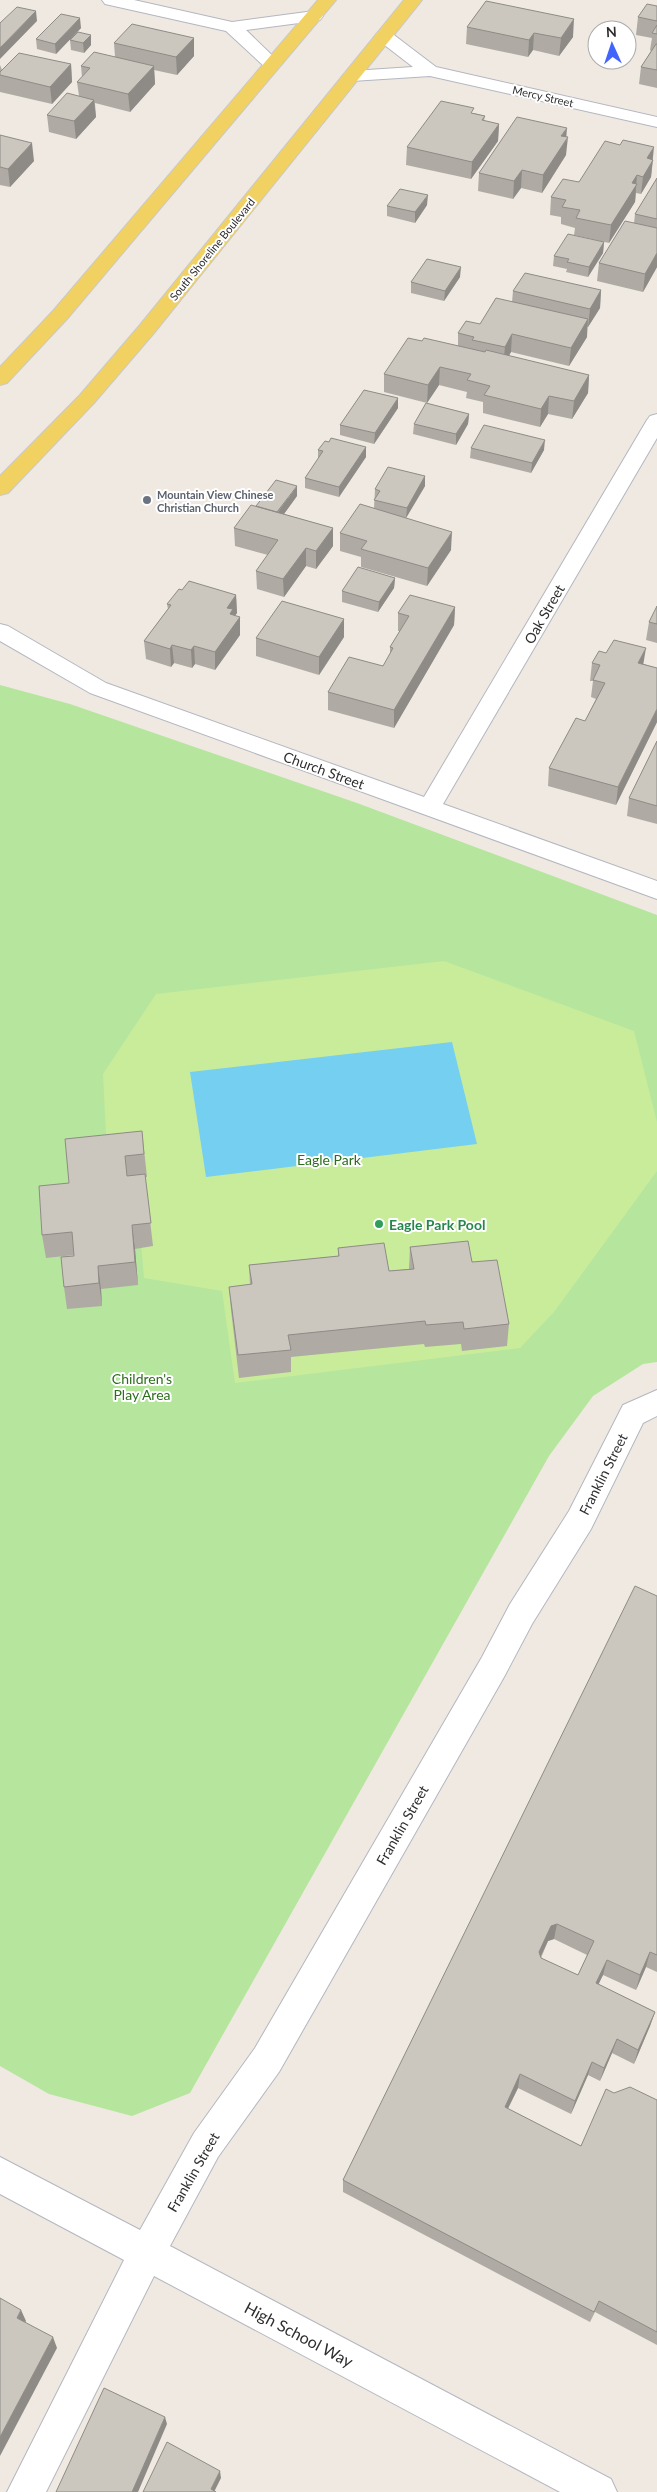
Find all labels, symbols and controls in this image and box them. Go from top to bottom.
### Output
north arrow [587,20,637,70]
text: N [605,23,617,40]
street label: Mercy Street [511,83,575,109]
street label: South Shoreline Boulevard [167,195,257,303]
place label: Mountain View Chinese Christian Church [157,488,274,514]
marker: Mountain View Chinese Christian Church [141,494,153,506]
street label: Oak Street [520,581,568,647]
street label: Church Street [281,748,367,792]
park label: Eagle Park [297,1151,362,1168]
place label: Eagle Park Pool [389,1216,485,1233]
marker: Eagle Park Pool [373,1218,385,1230]
park label: Children's Play Area [112,1370,172,1403]
street label: Franklin Street [575,1430,631,1518]
street label: Franklin Street [372,1782,432,1868]
street label: Franklin Street [163,2129,223,2215]
street label: High School Way [242,2297,357,2371]

